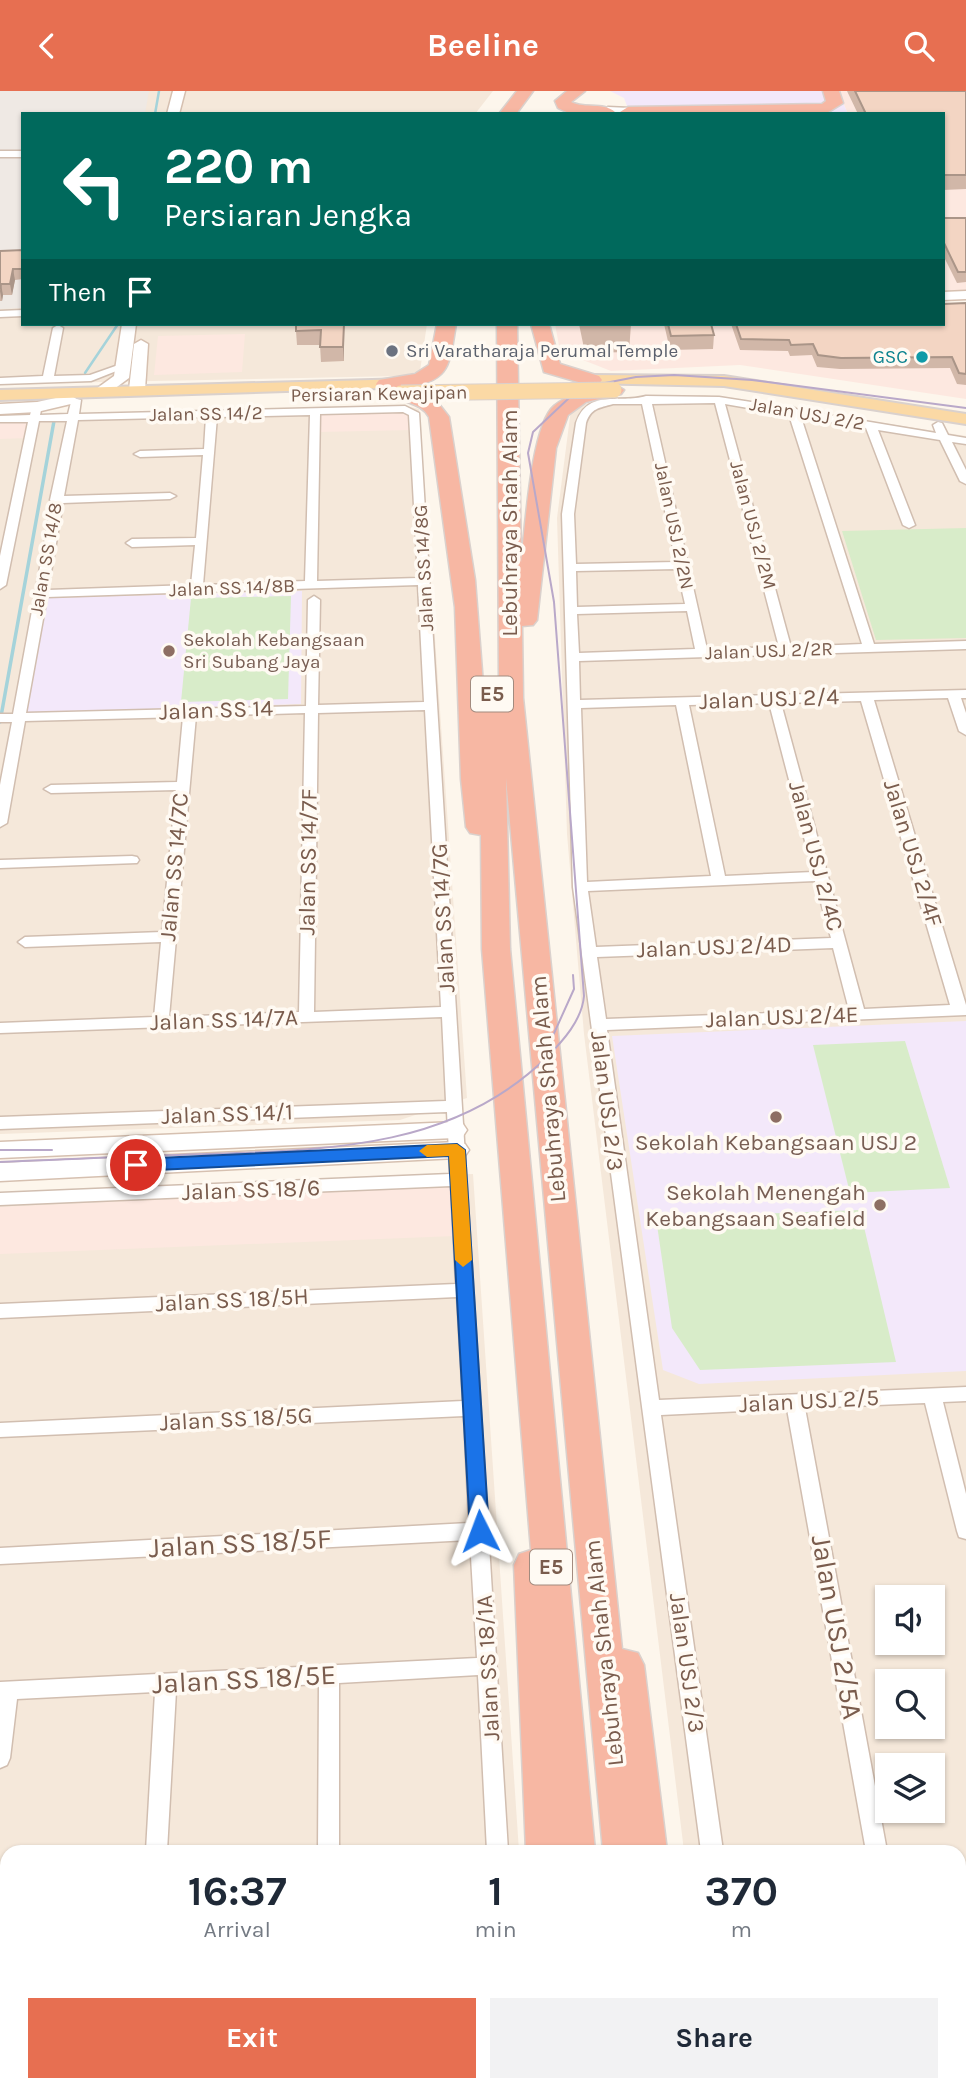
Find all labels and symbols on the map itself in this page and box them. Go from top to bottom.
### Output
place label: Sri Varatharaja Perumal Temple [406,340,678,362]
marker: Sri Varatharaja Perumal Temple [384,343,400,359]
place label: GSC [873,346,908,368]
marker: GSC [914,349,930,365]
street label: Persiaran Kewajipan [290,381,468,407]
street label: Jalan USJ 2/2 [748,393,866,435]
street label: Jalan SS 14/2 [149,402,263,426]
street label: Lebuhraya Shah Alam [496,409,523,637]
street label: Jalan USJ 2/2M [725,458,781,592]
street label: Jalan USJ 2/2N [650,461,698,591]
street label: Jalan SS 14/8 [25,501,67,617]
street label: Jalan SS 14/8G [410,504,438,632]
street label: Jalan SS 14/8B [169,575,295,601]
place label: Sekolah Kebangsaan Sri Subang Jaya [183,629,365,673]
street label: Jalan USJ 2/2R [705,638,833,664]
marker: Sekolah Kebangsaan Sri Subang Jaya [161,643,177,659]
road number: E5 [471,677,513,711]
street label: Jalan USJ 2/4 [698,683,840,715]
street label: Jalan SS 14 [159,695,274,725]
street label: Jalan USJ 2/4F [878,776,948,930]
street label: Jalan USJ 2/4C [783,778,849,934]
street label: Jalan SS 14/7F [293,788,323,936]
street label: Jalan SS 14/7C [154,792,194,942]
street label: Jalan SS 14/7G [426,843,460,993]
street label: Jalan USJ 2/4D [636,931,792,963]
street label: Lebuhraya Shah Alam [525,975,571,1203]
street label: Jalan USJ 2/4E [705,1001,859,1033]
street label: Jalan SS 14/7A [150,1004,298,1036]
street label: Jalan USJ 2/3 [585,1029,629,1173]
street label: Jalan SS 14/1 [161,1098,293,1130]
marker: Sekolah Kebangsaan USJ 2 [768,1109,784,1125]
place label: Sekolah Kebangsaan USJ 2 [635,1129,917,1156]
pin [106,1135,166,1195]
street label: Jalan SS 18/6 [181,1174,321,1206]
place label: Sekolah Menengah Kebangsaan Seafield [645,1179,866,1232]
marker: Sekolah Menengah Kebangsaan Seafield [872,1197,888,1213]
street label: Jalan SS 18/5H [155,1282,309,1318]
street label: Jalan USJ 2/5 [738,1384,880,1418]
street label: Jalan SS 18/5G [159,1402,313,1436]
position arrow [443,1494,517,1568]
street label: Jalan SS 18/5F [148,1522,332,1564]
street label: Jalan USJ 2/5A [805,1532,869,1722]
street label: Lebuhraya Shah Alam [579,1539,629,1767]
road number: E5 [530,1549,572,1585]
street label: Jalan USJ 2/3 [664,1591,710,1735]
street label: Jalan SS 18/1A [471,1594,505,1742]
street label: Jalan SS 18/5E [151,1658,337,1700]

